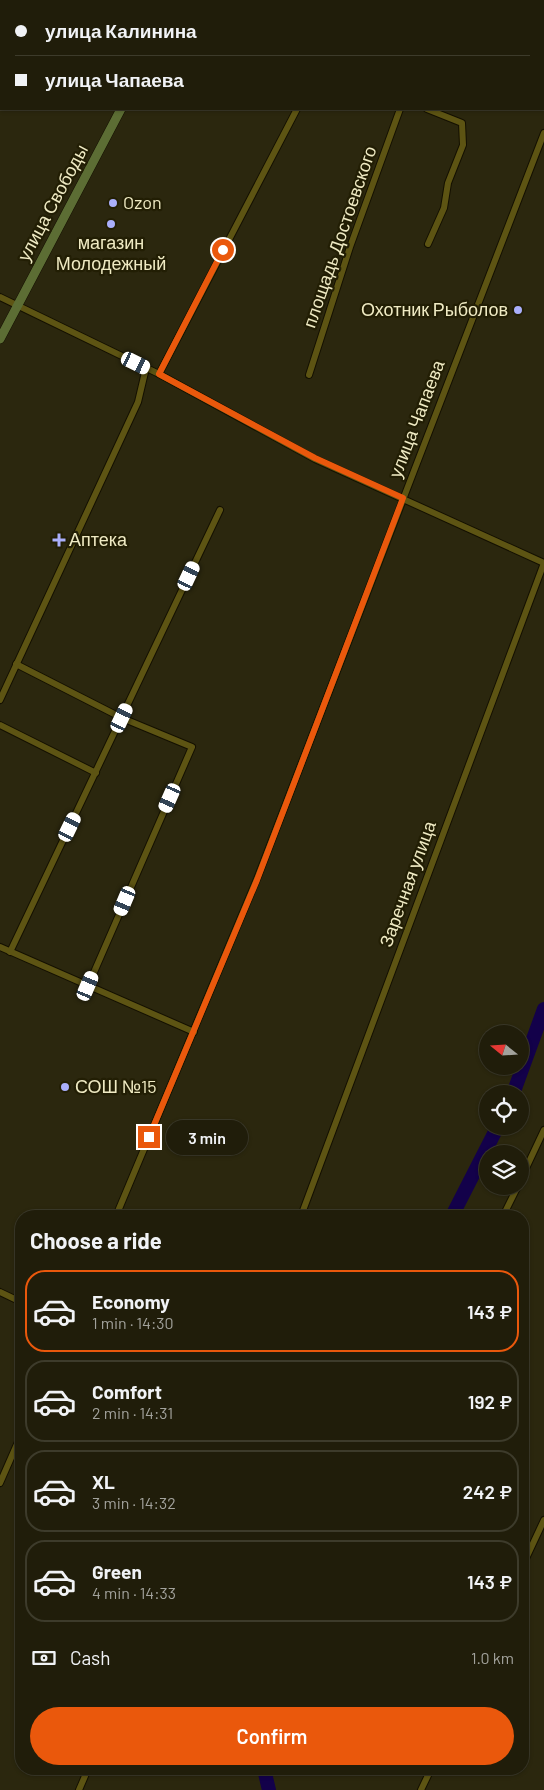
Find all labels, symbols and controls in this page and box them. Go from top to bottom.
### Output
text: улица Калинина [45,19,197,42]
text: улица Чапаева [45,68,184,91]
street label: улица Свободы [12,140,92,265]
street label: площадь Достоевского [298,143,381,330]
place label: Ozon [123,191,162,213]
marker: Ozon [107,197,119,209]
marker: магазин Молодежный [105,218,117,230]
place label: магазин Молодежный [56,231,166,274]
route start [212,239,234,261]
place label: Охотник Рыболов [361,298,508,320]
marker: Охотник Рыболов [512,304,524,316]
car [119,350,152,376]
street label: улица Чапаева [384,356,449,481]
place label: Аптека [69,528,128,550]
marker: Аптека [53,534,65,546]
car [175,559,202,593]
car [108,701,135,735]
car [157,781,182,815]
car [56,810,83,844]
street label: Заречная улица [374,817,440,950]
car [112,884,137,918]
car [75,969,100,1003]
north arrow [479,1025,529,1075]
map controls [479,1025,529,1195]
place label: СОШ №15 [75,1075,157,1097]
marker: СОШ №15 [59,1081,71,1093]
button: locate [479,1085,529,1135]
callout: 3 min [166,1120,249,1154]
route end [138,1126,160,1148]
text: 3 min [188,1128,226,1147]
button: layers [479,1145,529,1195]
text: Choose a ride [30,1227,162,1253]
icon: car [32,1289,77,1334]
text: Economy [92,1290,170,1313]
text: 143 ₽ [467,1300,512,1323]
text: 1 min · 14:30 [92,1313,174,1332]
icon: car [32,1379,77,1424]
text: Comfort [92,1380,162,1403]
text: 192 ₽ [468,1390,512,1413]
text: 2 min · 14:31 [92,1403,173,1422]
icon: car [32,1469,77,1514]
text: XL [92,1470,115,1493]
text: 242 ₽ [463,1480,512,1503]
text: 3 min · 14:32 [92,1493,176,1512]
icon: car [32,1559,77,1604]
text: Green [92,1560,142,1583]
text: 143 ₽ [467,1570,512,1593]
text: 4 min · 14:33 [92,1583,176,1602]
icon: cash [30,1644,58,1672]
text: Cash [70,1646,111,1669]
text: 1.0 km [471,1648,514,1667]
button: Confirm [30,1707,514,1765]

